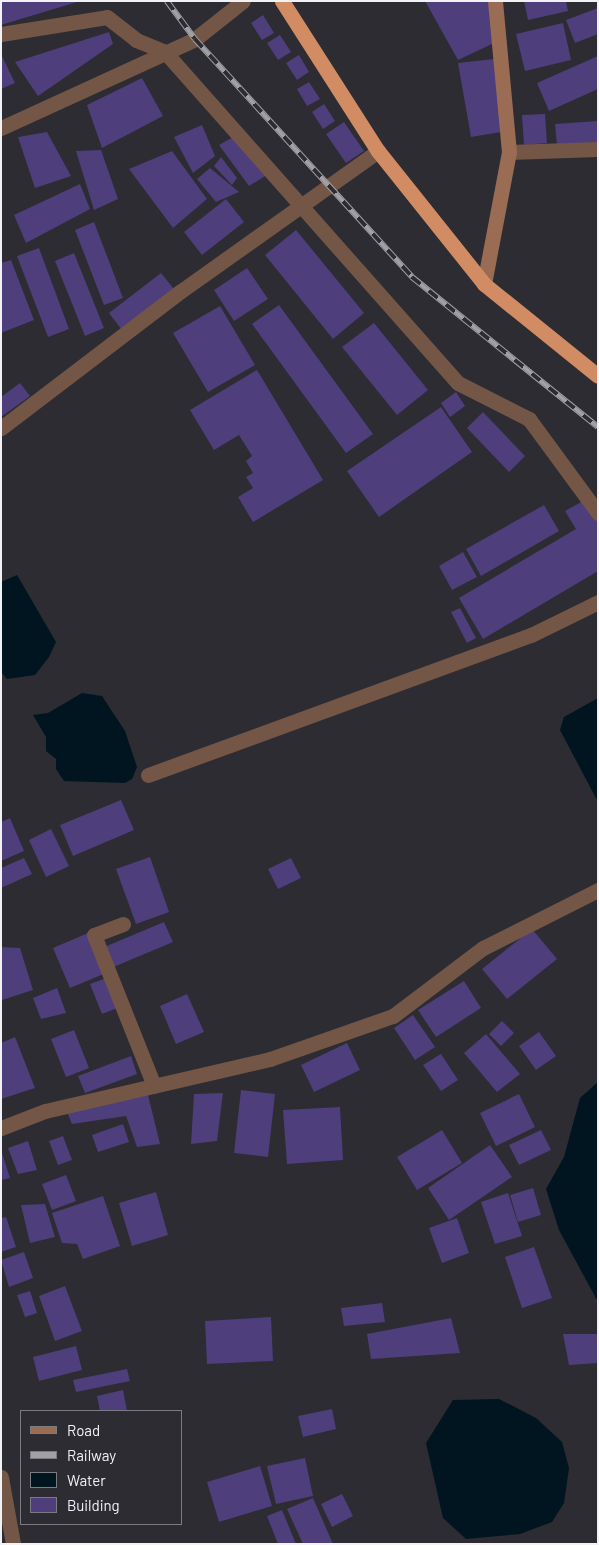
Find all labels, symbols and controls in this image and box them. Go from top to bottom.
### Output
legend [20,1410,182,1525]
text: Road [67,1421,100,1439]
text: Railway [67,1446,116,1464]
text: Water [67,1471,106,1489]
text: Building [67,1496,120,1514]

